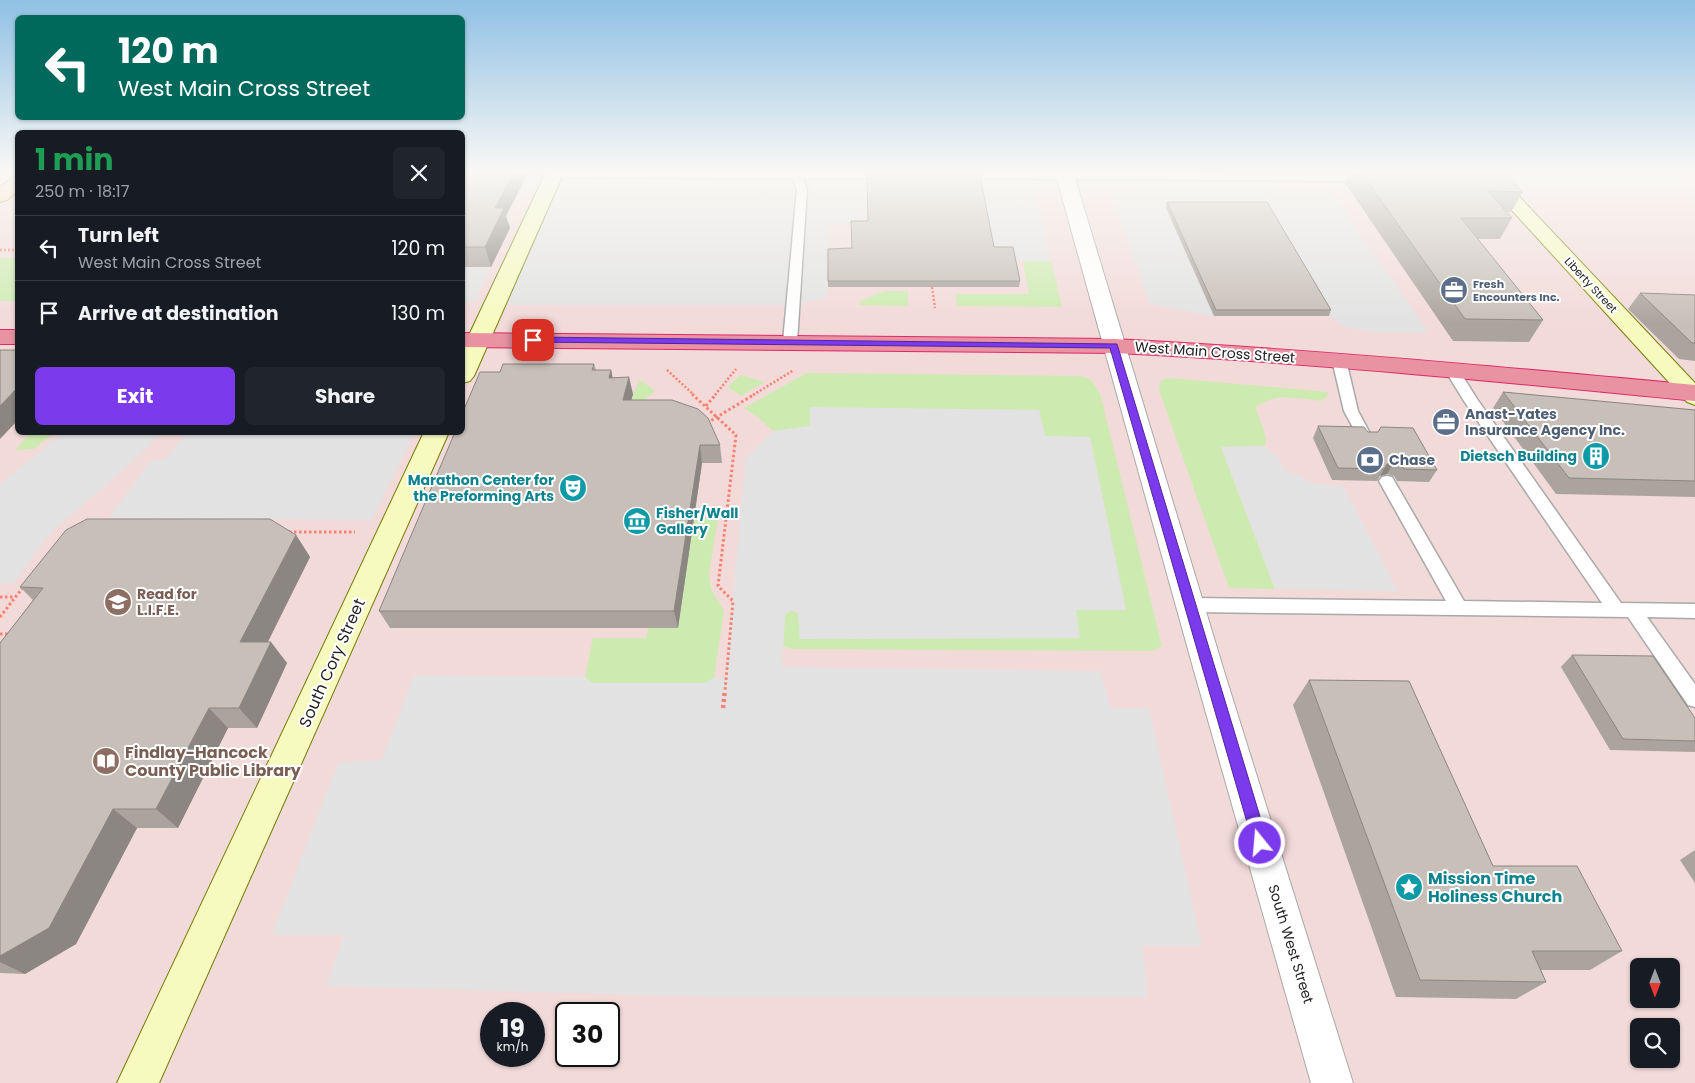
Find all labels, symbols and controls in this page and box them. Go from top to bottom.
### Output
text: 120 m [118,26,218,75]
icon: left [35,35,100,100]
text: West Main Cross Street [118,73,370,104]
text: 1 min [35,138,113,181]
button: close [393,147,445,199]
text: 250 m · 18:17 [35,180,129,203]
text: Turn left [78,222,159,249]
icon: left [35,234,63,262]
text: 120 m [391,235,445,262]
text: West Main Cross Street [78,251,261,274]
street label: Liberty Street [1561,254,1621,316]
office icon: Fresh Encounters Inc. [1439,275,1469,305]
place label: Fresh Encounters Inc. [1473,276,1560,305]
icon: arrive [35,299,63,327]
text: Arrive at destination [78,300,279,327]
text: 130 m [391,300,445,327]
pin [512,319,554,361]
icon: arrive [519,326,547,354]
street label: West Main Cross Street [1134,336,1296,368]
button: Exit [35,367,235,425]
button: Share [245,367,445,425]
place label: Anast-Yates Insurance Agency Inc. [1465,404,1625,440]
office icon: Anast-Yates Insurance Agency Inc. [1431,407,1461,437]
building icon: Dietsch Building [1581,441,1611,471]
bank icon: Chase [1355,445,1385,475]
place label: Dietsch Building [1460,446,1577,466]
place label: Chase [1389,450,1435,470]
place label: Marathon Center for the Preforming Arts [408,470,554,506]
theatre icon: Marathon Center for the Preforming Arts [558,473,588,503]
place label: Fisher/Wall Gallery [656,503,739,539]
museum icon: Fisher/Wall Gallery [622,506,652,536]
place label: Read for L.I.F.E. [137,584,197,620]
school or university icon: Read for L.I.F.E. [103,587,133,617]
street label: South Cory Street [293,595,371,731]
place label: Findlay-Hancock County Public Library [125,741,302,782]
library icon: Findlay-Hancock County Public Library [91,746,121,776]
position arrow [1233,816,1285,868]
place label: Mission Time Holiness Church [1428,867,1562,908]
place icon: Mission Time Holiness Church [1394,872,1424,902]
street label: South West Street [1263,882,1319,1006]
north arrow [1630,958,1680,1008]
map controls [1630,958,1680,1068]
speed limit sign: 30 [555,1002,620,1067]
text: 19 [500,1011,525,1046]
button: search [1630,1018,1680,1068]
text: km/h [497,1038,528,1055]

